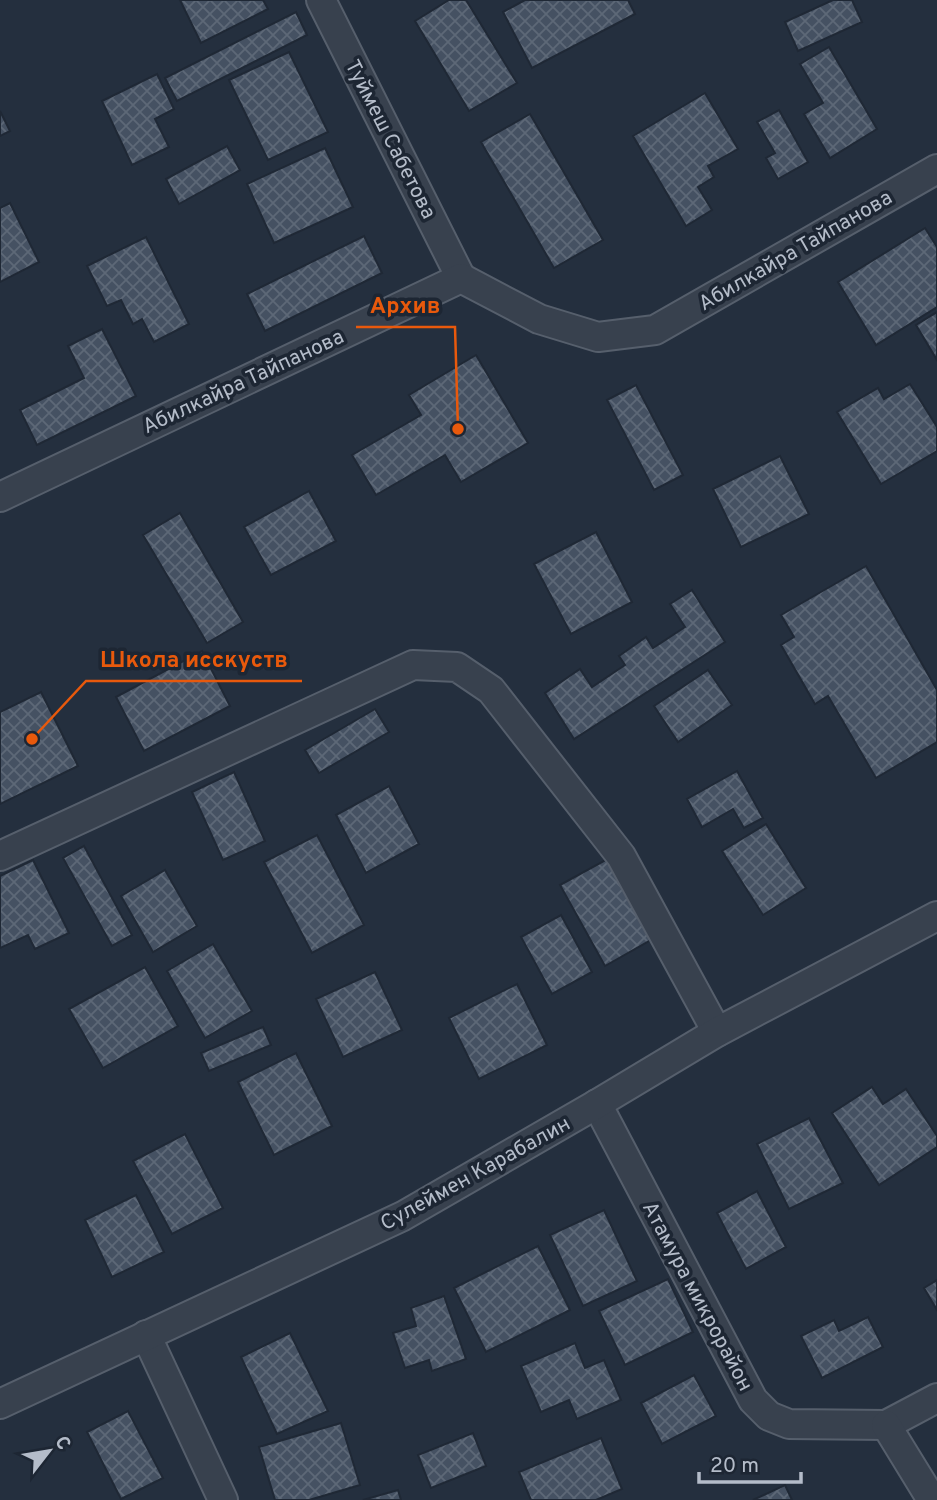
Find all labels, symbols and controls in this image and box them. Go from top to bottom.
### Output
street label: Туймеш Сабетова [338,56,441,224]
street label: Абилкайра Тайпанова [694,185,897,318]
callout: Архив [356,283,455,327]
text: Архив [370,293,440,322]
street label: Абилкайра Тайпанова [139,324,349,441]
callout: Школа исскуств [86,637,302,681]
text: Школа исскуств [100,647,288,676]
street label: Сулеймен Карабалин [376,1111,576,1238]
street label: Атамура микрорайон [635,1197,758,1396]
north arrow [14,1416,84,1486]
text: С [48,1432,75,1455]
scale bar [699,1440,800,1484]
text: 20 m [710,1453,759,1480]

